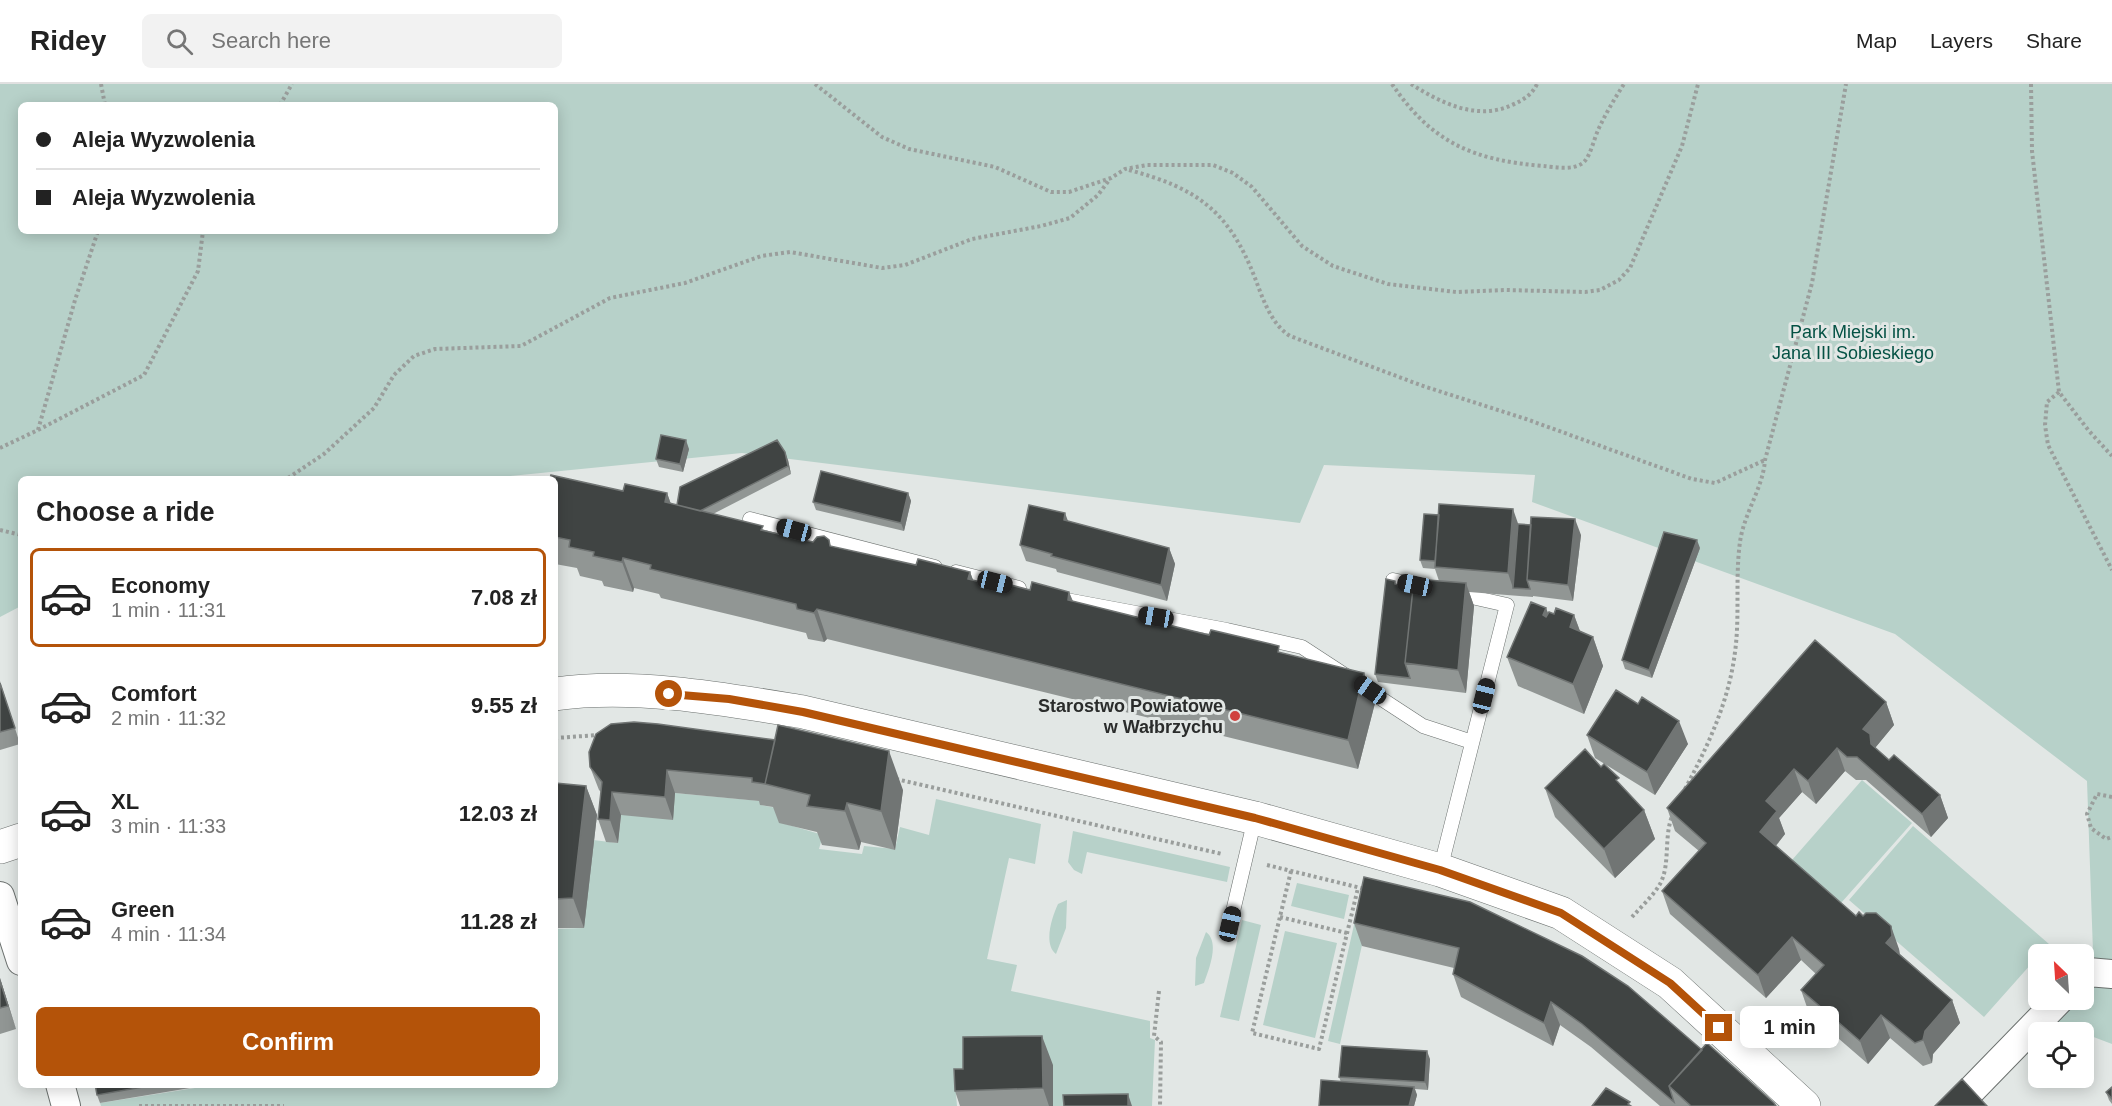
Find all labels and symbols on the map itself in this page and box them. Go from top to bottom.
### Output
park label: Park Miejski im. Jana III Sobieskiego [1772,322,1934,363]
car [774,517,814,543]
car [975,569,1015,595]
car [1396,572,1434,598]
car [1137,605,1175,629]
car [1350,672,1390,708]
car [1471,676,1497,716]
route start [655,680,682,707]
place label: Starostwo Powiatowe w Wałbrzychu [1038,696,1223,737]
marker: Starostwo Powiatowe w Wałbrzychu [1228,709,1242,723]
car [1217,904,1243,944]
north arrow [2028,944,2094,1010]
callout: 1 min [1740,1007,1839,1049]
route end [1705,1014,1732,1041]

